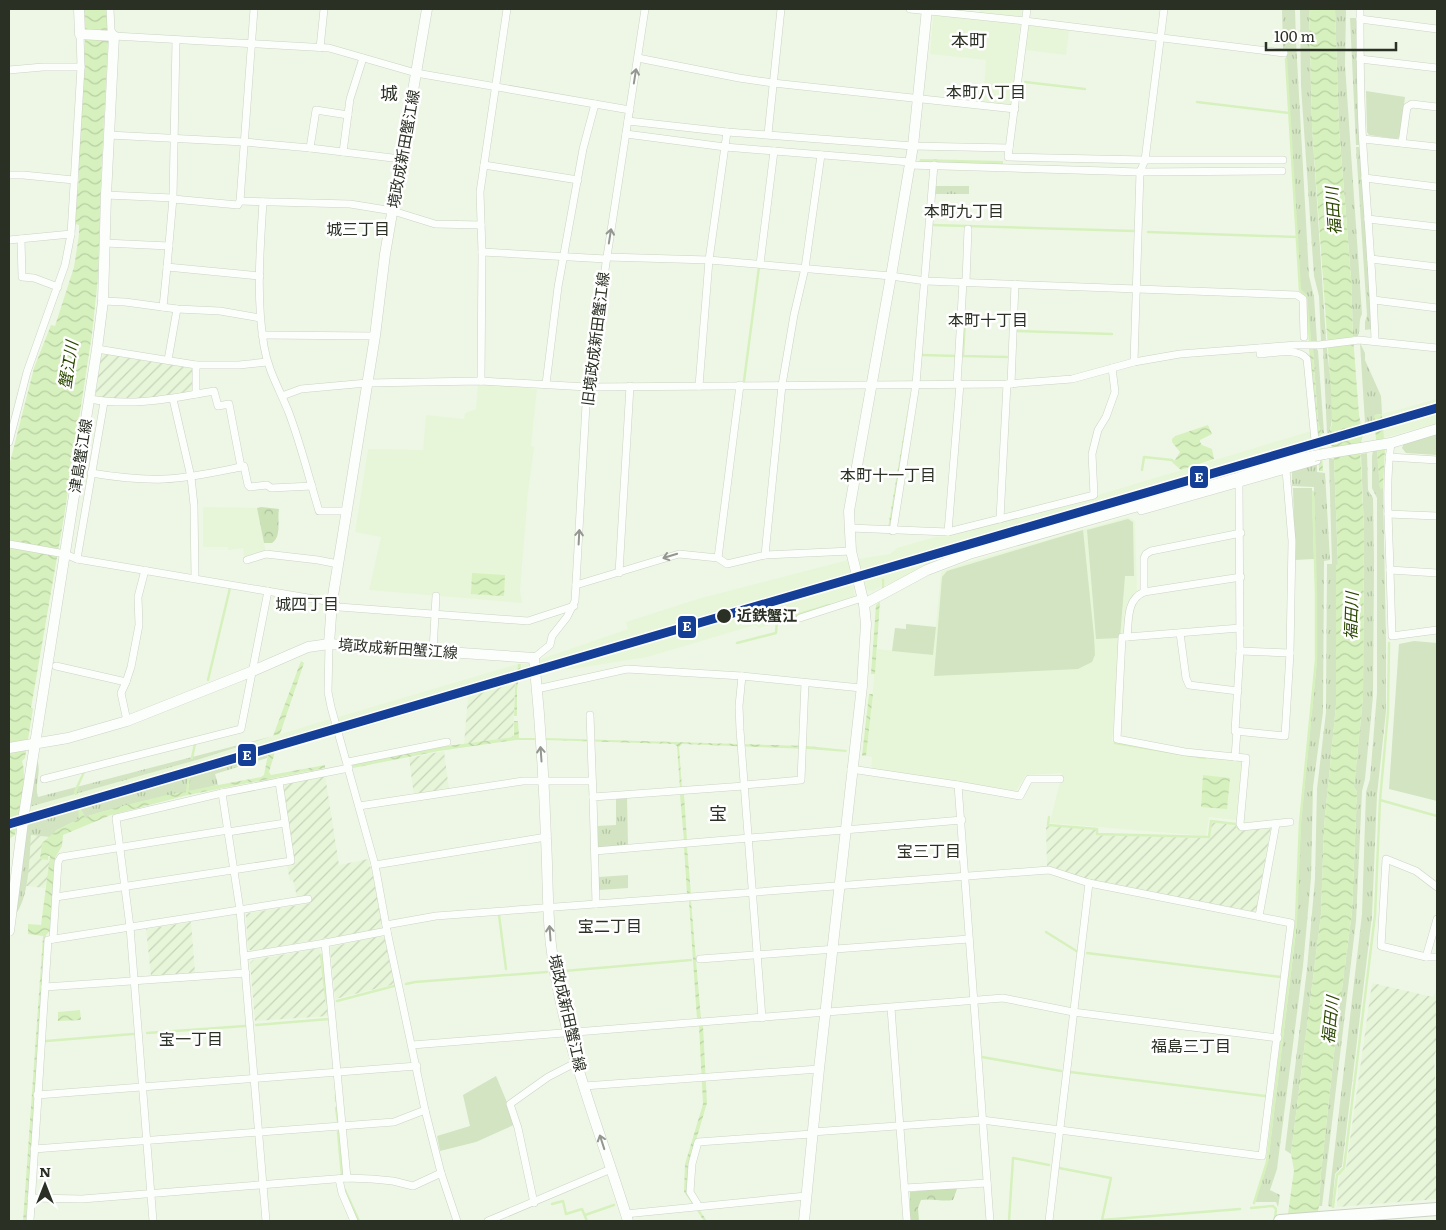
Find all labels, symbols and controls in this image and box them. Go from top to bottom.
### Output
scale bar [1266,20,1396,52]
text: 100 m [1274,24,1315,47]
district label: 本町 [951,26,987,53]
one-way arrow [630,68,640,84]
district label: 城 [380,79,398,106]
district label: 本町八丁目 [946,79,1026,103]
street label: 境政成新田蟹江線 [381,88,424,210]
water label: 福田川 [1318,184,1346,236]
district label: 本町九丁目 [924,198,1004,222]
district label: 城三丁目 [326,216,390,240]
one-way arrow [605,228,615,244]
street label: 旧境政成新田蟹江線 [575,270,614,407]
district label: 本町十丁目 [948,307,1028,331]
water label: 蟹江川 [51,337,83,390]
street label: 津島蟹江線 [62,417,97,495]
district label: 本町十一丁目 [840,462,936,486]
line badge: E [1189,465,1209,489]
text: E [1194,466,1204,486]
one-way arrow [574,529,583,545]
one-way arrow [662,552,678,562]
water label: 福田川 [1337,590,1363,640]
district label: 城四丁目 [275,591,339,615]
place label: 近鉄蟹江 [737,603,797,626]
marker: 近鉄蟹江 [715,607,733,625]
line badge: E [677,615,697,639]
text: E [682,615,692,635]
street label: 境政成新田蟹江線 [337,632,459,663]
line badge: E [237,743,257,767]
text: E [242,744,252,764]
one-way arrow [536,746,545,762]
district label: 宝 [709,799,727,826]
district label: 宝三丁目 [897,838,961,862]
district label: 宝二丁目 [578,913,642,937]
one-way arrow [546,926,555,942]
street label: 境政成新田蟹江線 [544,952,593,1074]
water label: 福田川 [1315,993,1344,1045]
district label: 宝一丁目 [159,1026,223,1050]
district label: 福島三丁目 [1151,1033,1231,1057]
one-way arrow [596,1134,606,1150]
north arrow [20,1160,70,1210]
text: N [39,1161,51,1181]

